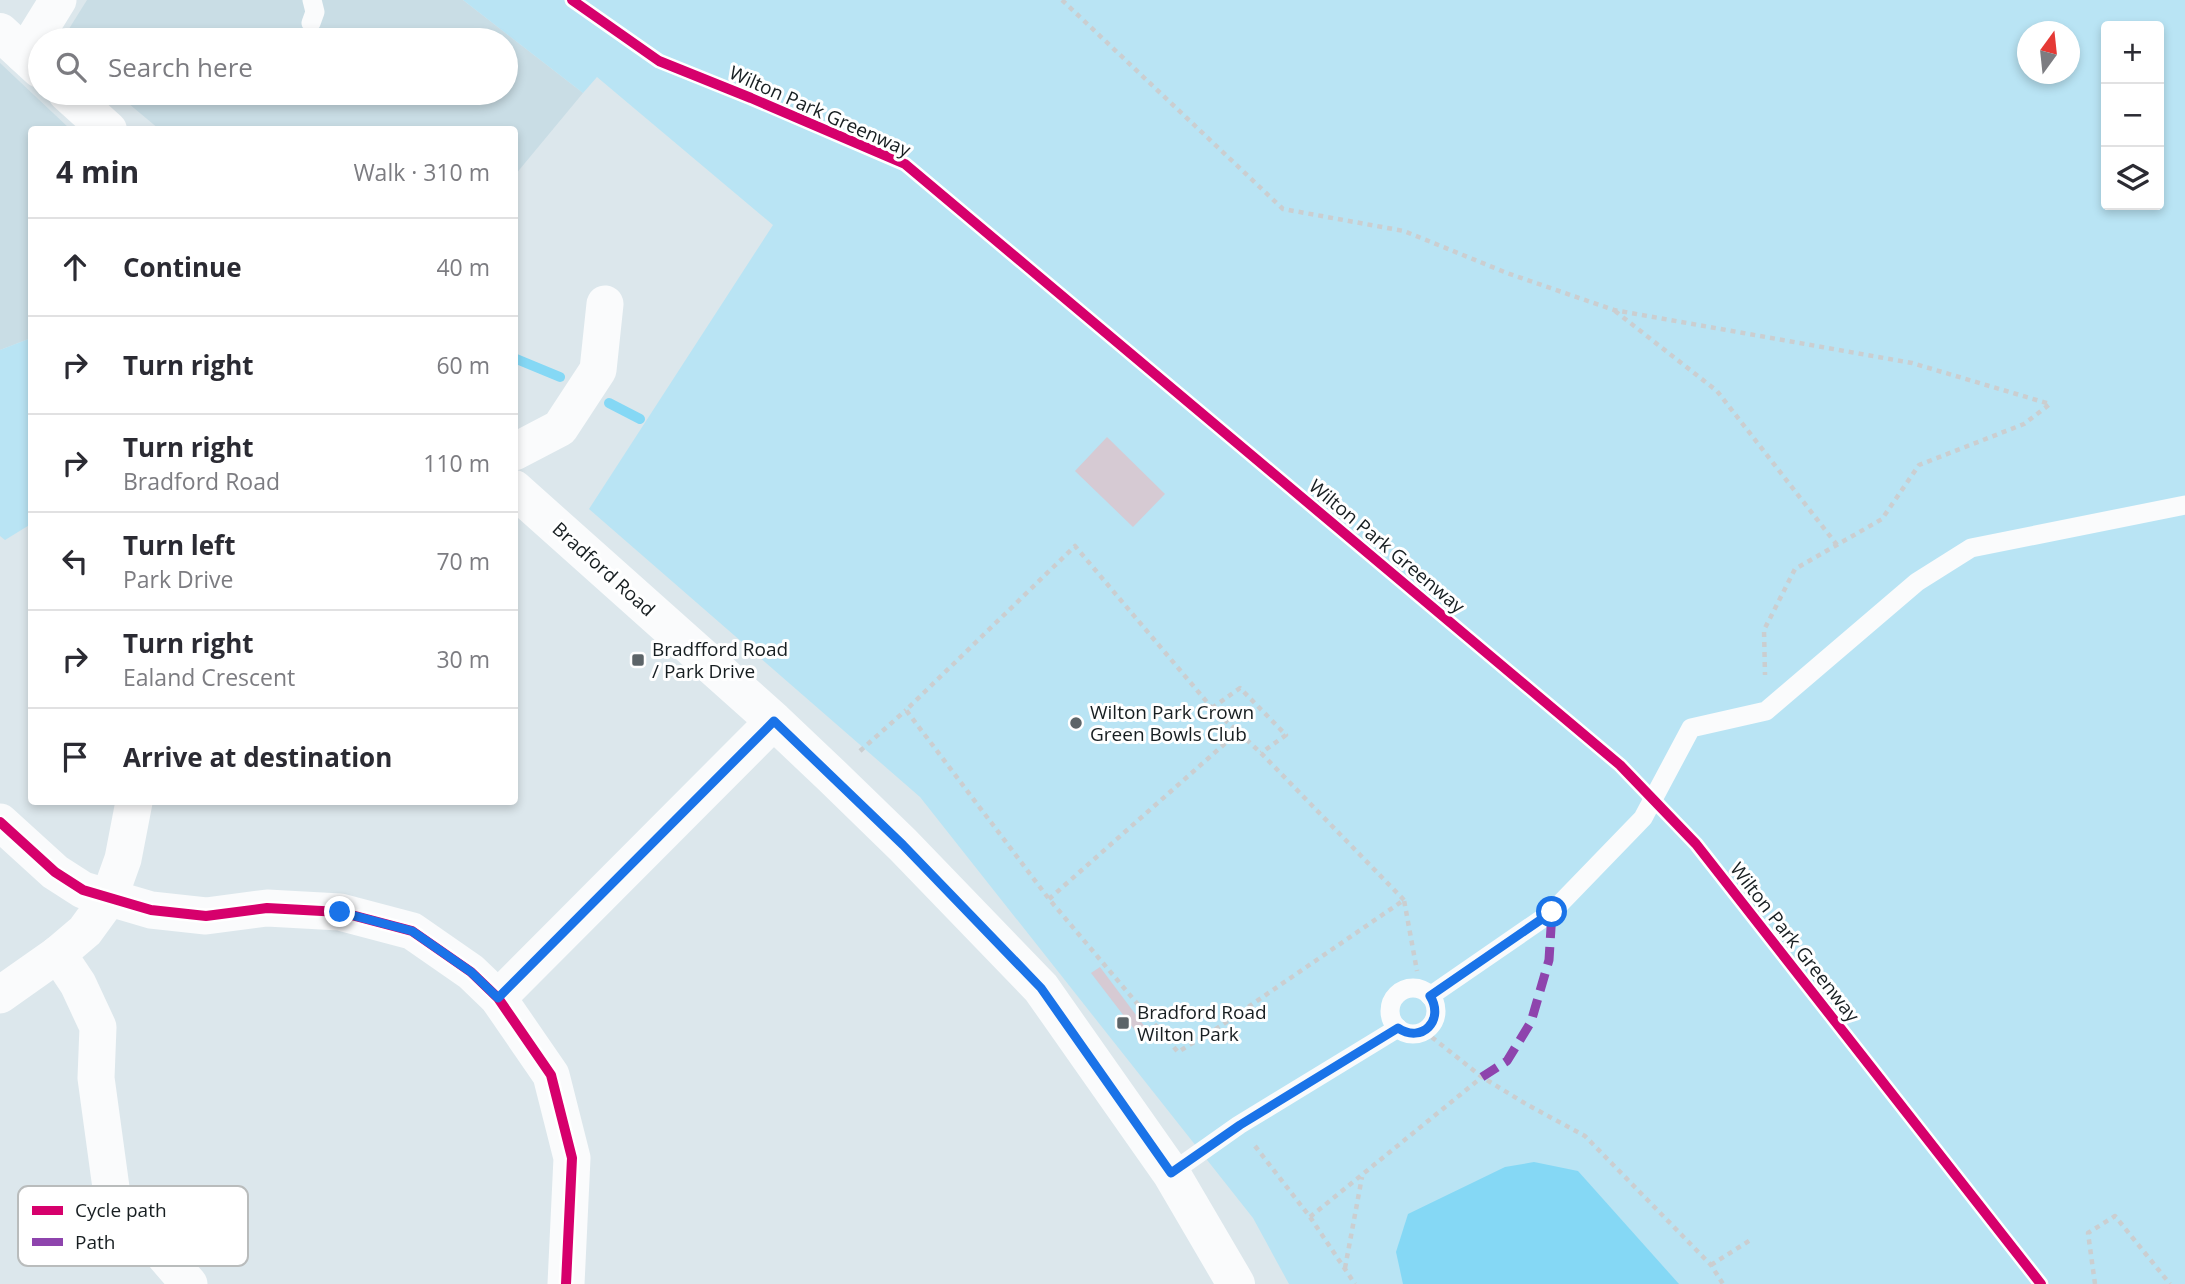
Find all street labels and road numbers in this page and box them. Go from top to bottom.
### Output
street label: Wilton Park Greenway [725,59,915,163]
street label: Wilton Park Greenway [1304,473,1471,619]
street label: Bradford Road [547,516,661,622]
street label: Wilton Park Greenway [1724,857,1866,1028]

